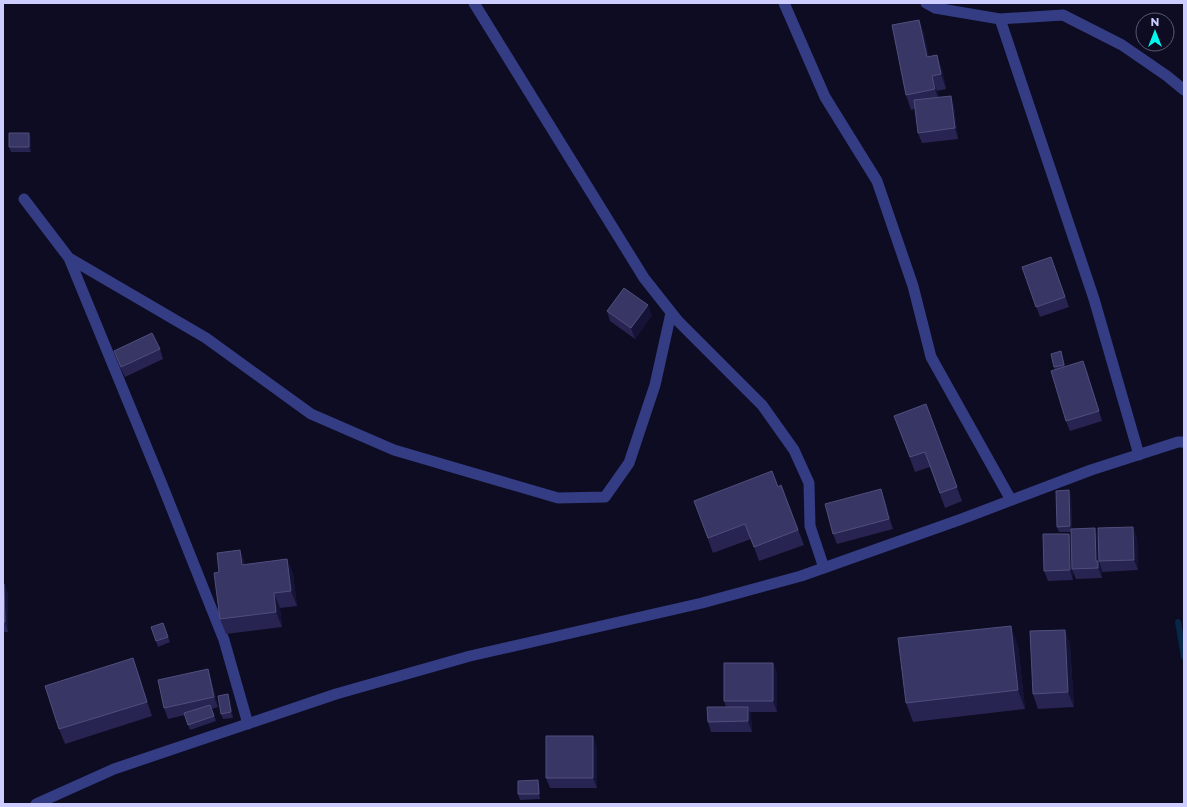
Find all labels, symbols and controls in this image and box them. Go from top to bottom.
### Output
north arrow [1135,12,1175,52]
text: N [1151,15,1159,29]

